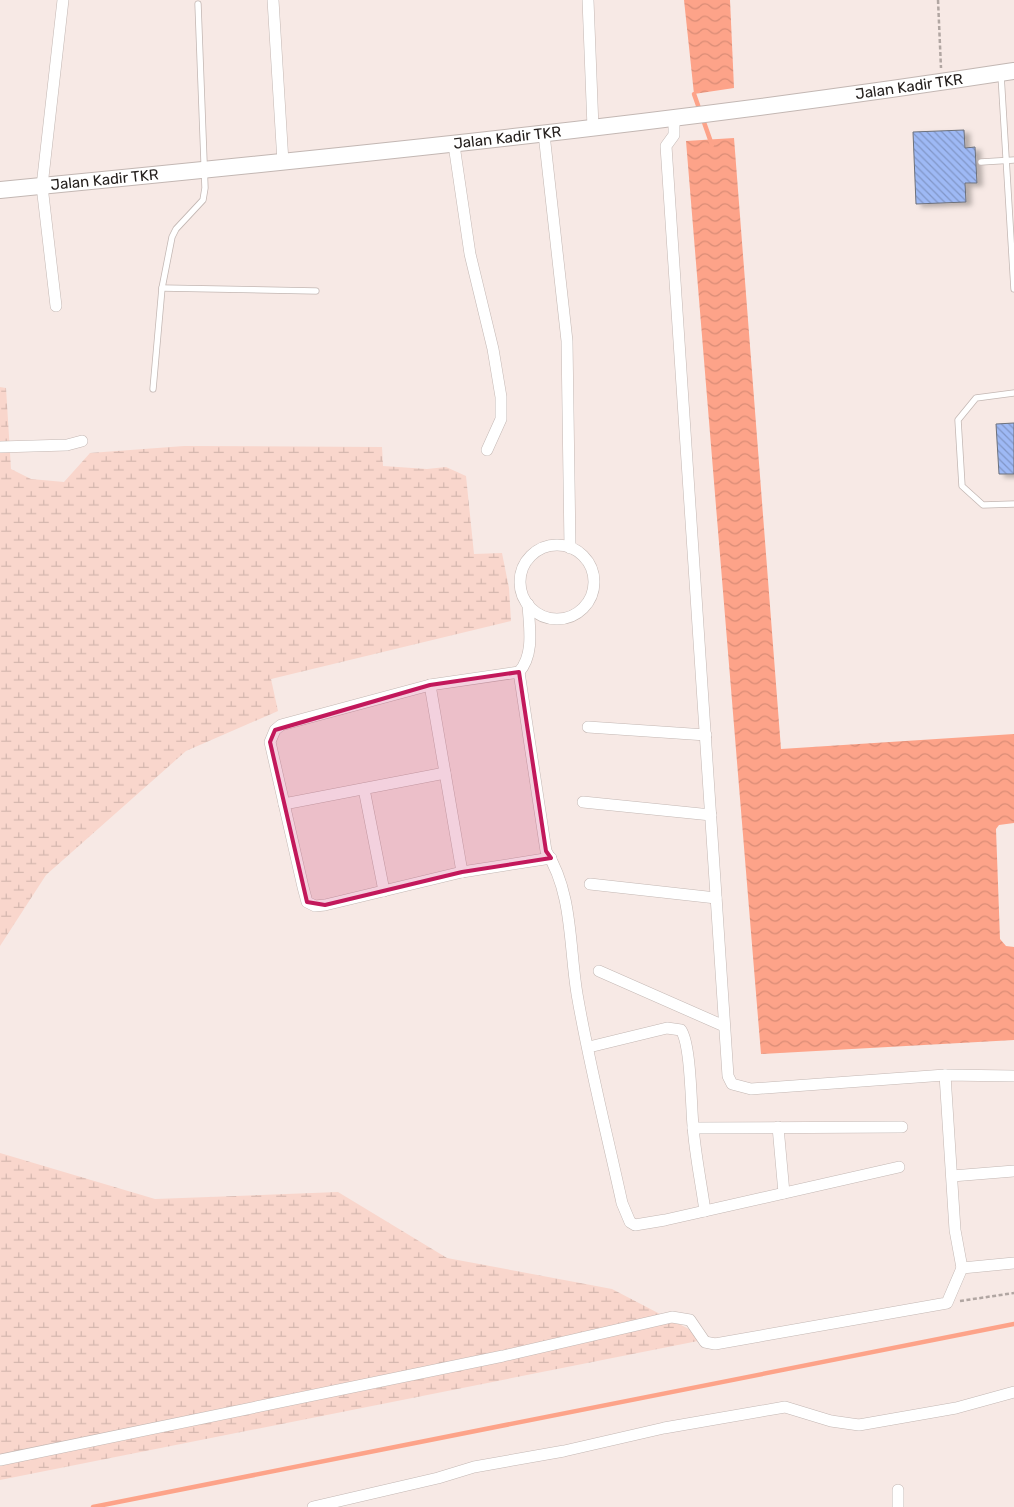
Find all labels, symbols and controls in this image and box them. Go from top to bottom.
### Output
street label: Jalan Kadir TKR [854,70,964,103]
street label: Jalan Kadir TKR [452,123,562,153]
street label: Jalan Kadir TKR [50,165,160,194]

